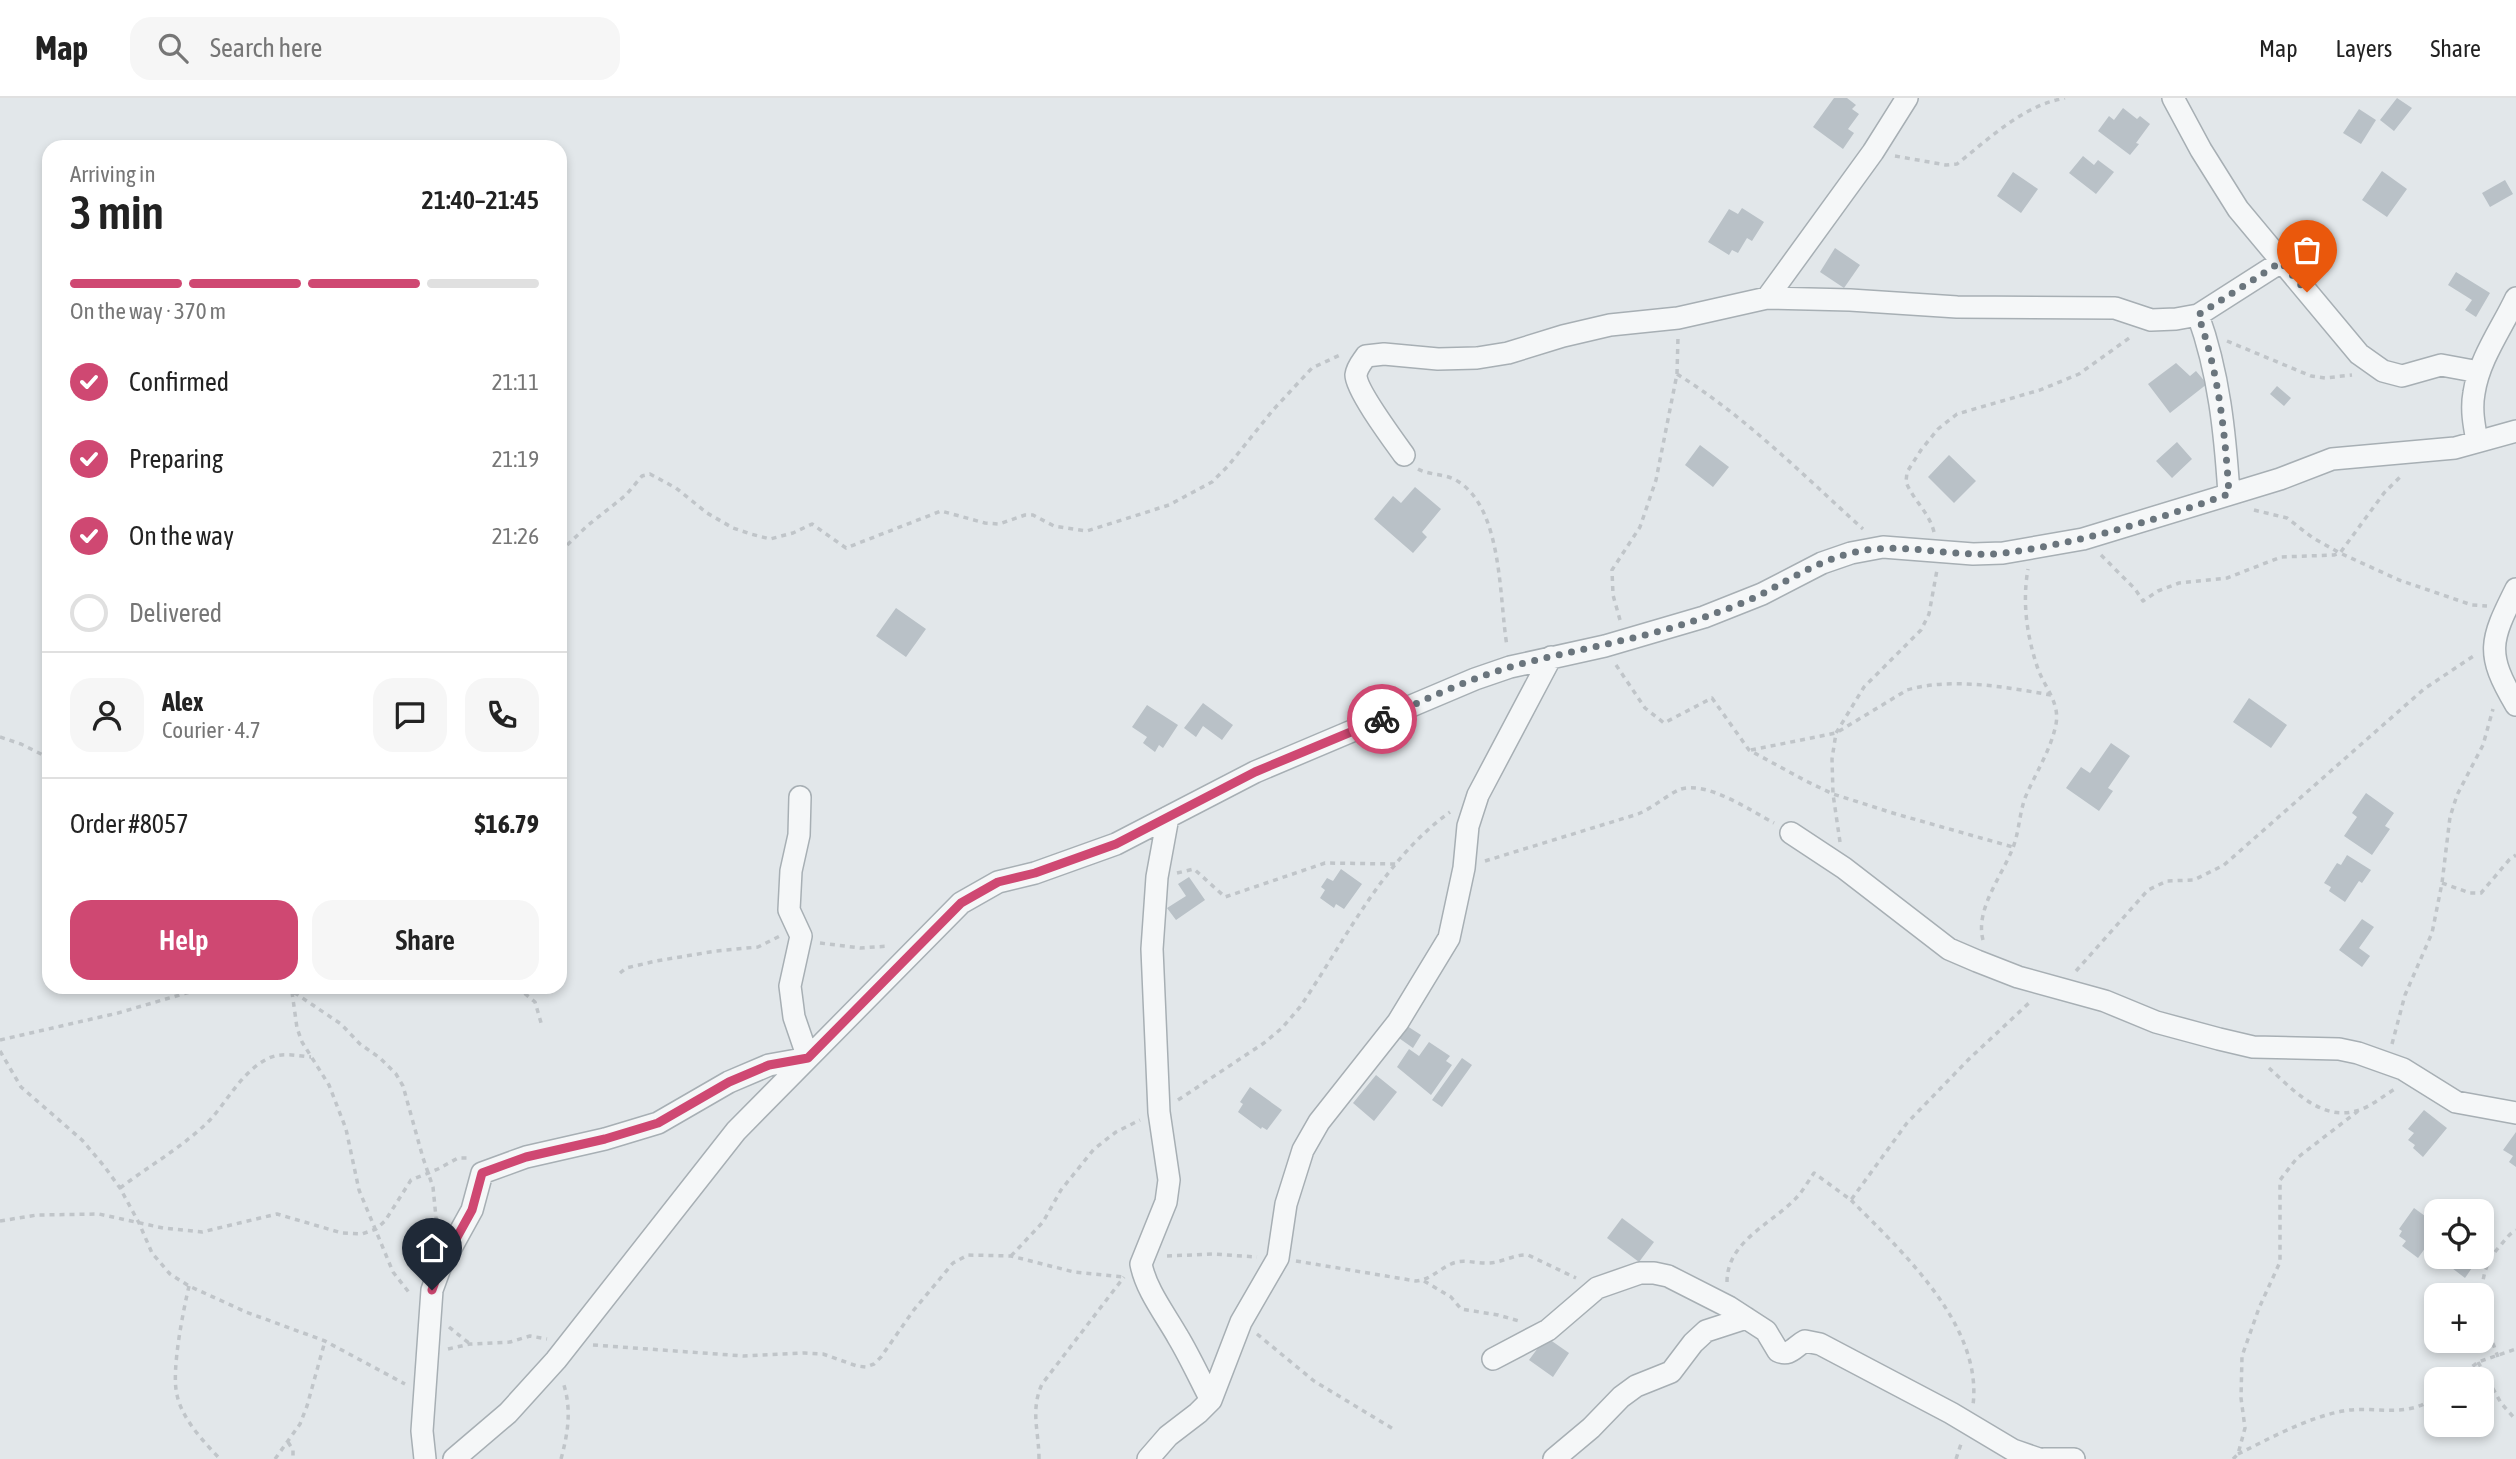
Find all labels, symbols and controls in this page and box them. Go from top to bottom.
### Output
search box [130,17,620,80]
text: Map [35,29,88,67]
icon: search [154,29,192,67]
text: Search here [210,33,322,63]
text: Map [2259,35,2298,62]
text: Layers [2336,35,2392,62]
text: Share [2430,35,2481,62]
text: Arriving in [70,161,156,187]
text: 21:40–21:45 [422,185,539,215]
text: 3 min [70,186,164,239]
pin [2277,220,2337,292]
icon: bag [2288,231,2326,269]
text: On the way · 370 m [70,298,226,324]
icon: check [70,363,108,401]
text: Confirmed [129,367,229,397]
text: 21:11 [492,369,539,395]
icon: check [70,440,108,478]
text: Preparing [129,444,223,474]
text: 21:19 [492,446,539,472]
icon: check [70,517,108,555]
text: On the way [129,521,234,551]
text: 21:26 [492,523,539,549]
text: Delivered [129,598,222,628]
button: person [70,678,144,752]
button: chat [373,678,447,752]
button: phone [465,678,539,752]
courier [1347,684,1417,754]
text: Alex [162,687,203,717]
icon: bike [1363,700,1401,738]
text: Courier · 4.7 [162,717,261,743]
text: Order #8057 [70,809,189,839]
text: $16.79 [475,809,539,839]
button: Help [70,900,298,980]
button: Share [312,900,539,980]
map controls [2424,1199,2494,1437]
button: locate [2424,1199,2494,1269]
pin [402,1218,462,1290]
icon: home [413,1229,451,1267]
button: + [2424,1283,2494,1353]
button: − [2424,1367,2494,1437]

